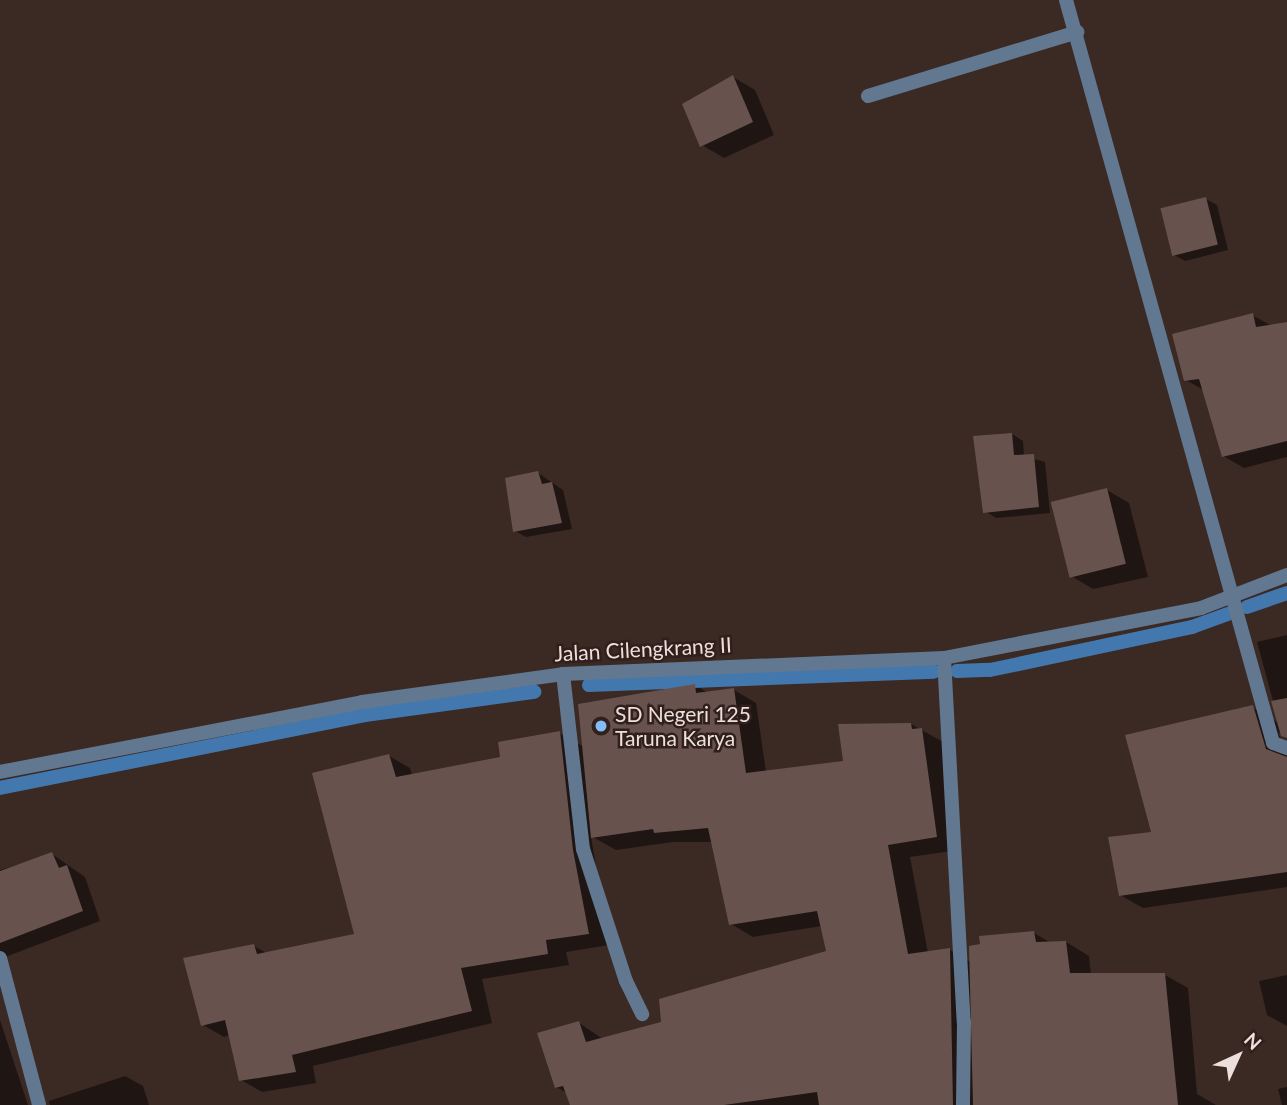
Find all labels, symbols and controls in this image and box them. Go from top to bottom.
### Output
street label: Jalan Cilengkrang II [554,632,732,666]
place label: SD Negeri 125 Taruna Karya [615,701,751,751]
marker: SD Negeri 125 Taruna Karya [593,718,609,734]
north arrow [1203,1021,1273,1091]
text: N [1240,1027,1267,1054]

